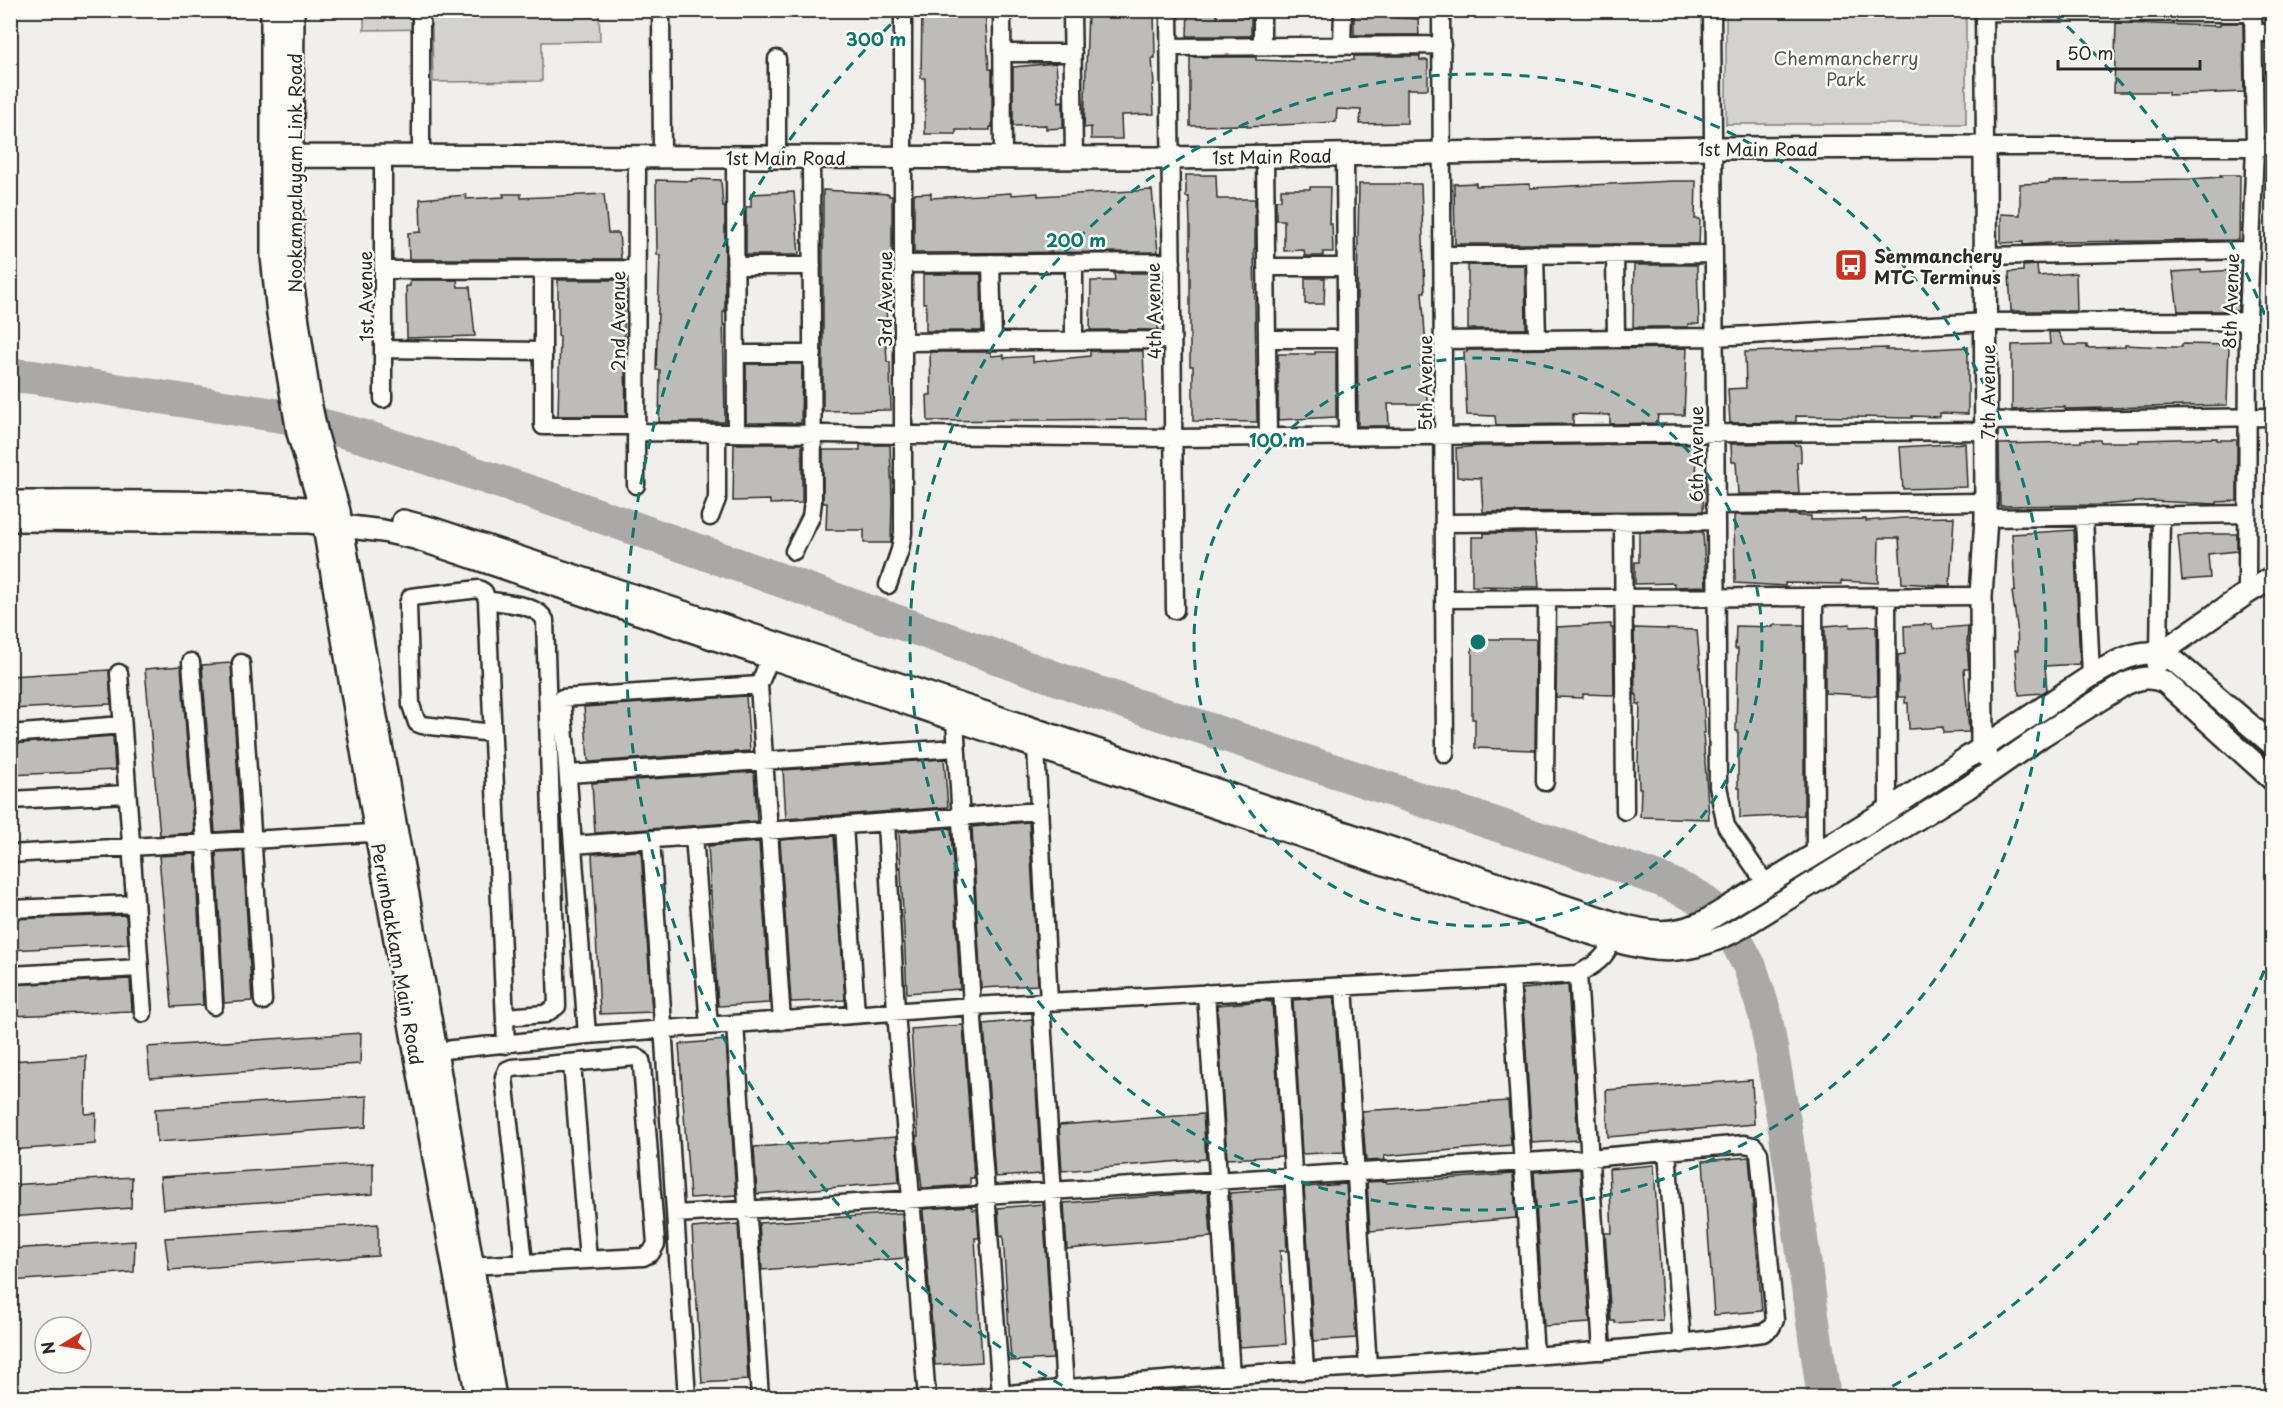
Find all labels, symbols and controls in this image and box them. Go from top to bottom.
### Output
text: 300 m [846,25,906,52]
scale bar [2058,33,2200,71]
text: 50 m [2067,39,2114,66]
park label: Chemmancherry Park [1774,44,1918,92]
street label: Nookampalayam Link Road [281,53,308,293]
street label: 1st Main Road [1698,135,1818,162]
street label: 1st Main Road [1212,141,1332,171]
street label: 1st Main Road [726,144,846,171]
text: 200 m [1046,226,1106,253]
place label: Semmanchery MTC Terminus [1874,242,2003,290]
bus stop icon: Semmanchery MTC Terminus [1833,247,1869,283]
street label: 1st Avenue [351,250,379,342]
street label: 3rd Avenue [871,251,898,347]
street label: 8th Avenue [2215,252,2245,350]
street label: 4th Avenue [1139,262,1167,360]
street label: 2nd Avenue [604,271,631,371]
street label: 5th Avenue [1411,335,1438,431]
street label: 7th Avenue [1974,344,2001,439]
street label: 6th Avenue [1682,406,1709,502]
text: 100 m [1249,426,1305,453]
centre of rings [1468,632,1488,652]
street label: Perumbakkam Main Road [365,841,431,1067]
north arrow [33,1315,93,1375]
text: N [34,1340,60,1357]

